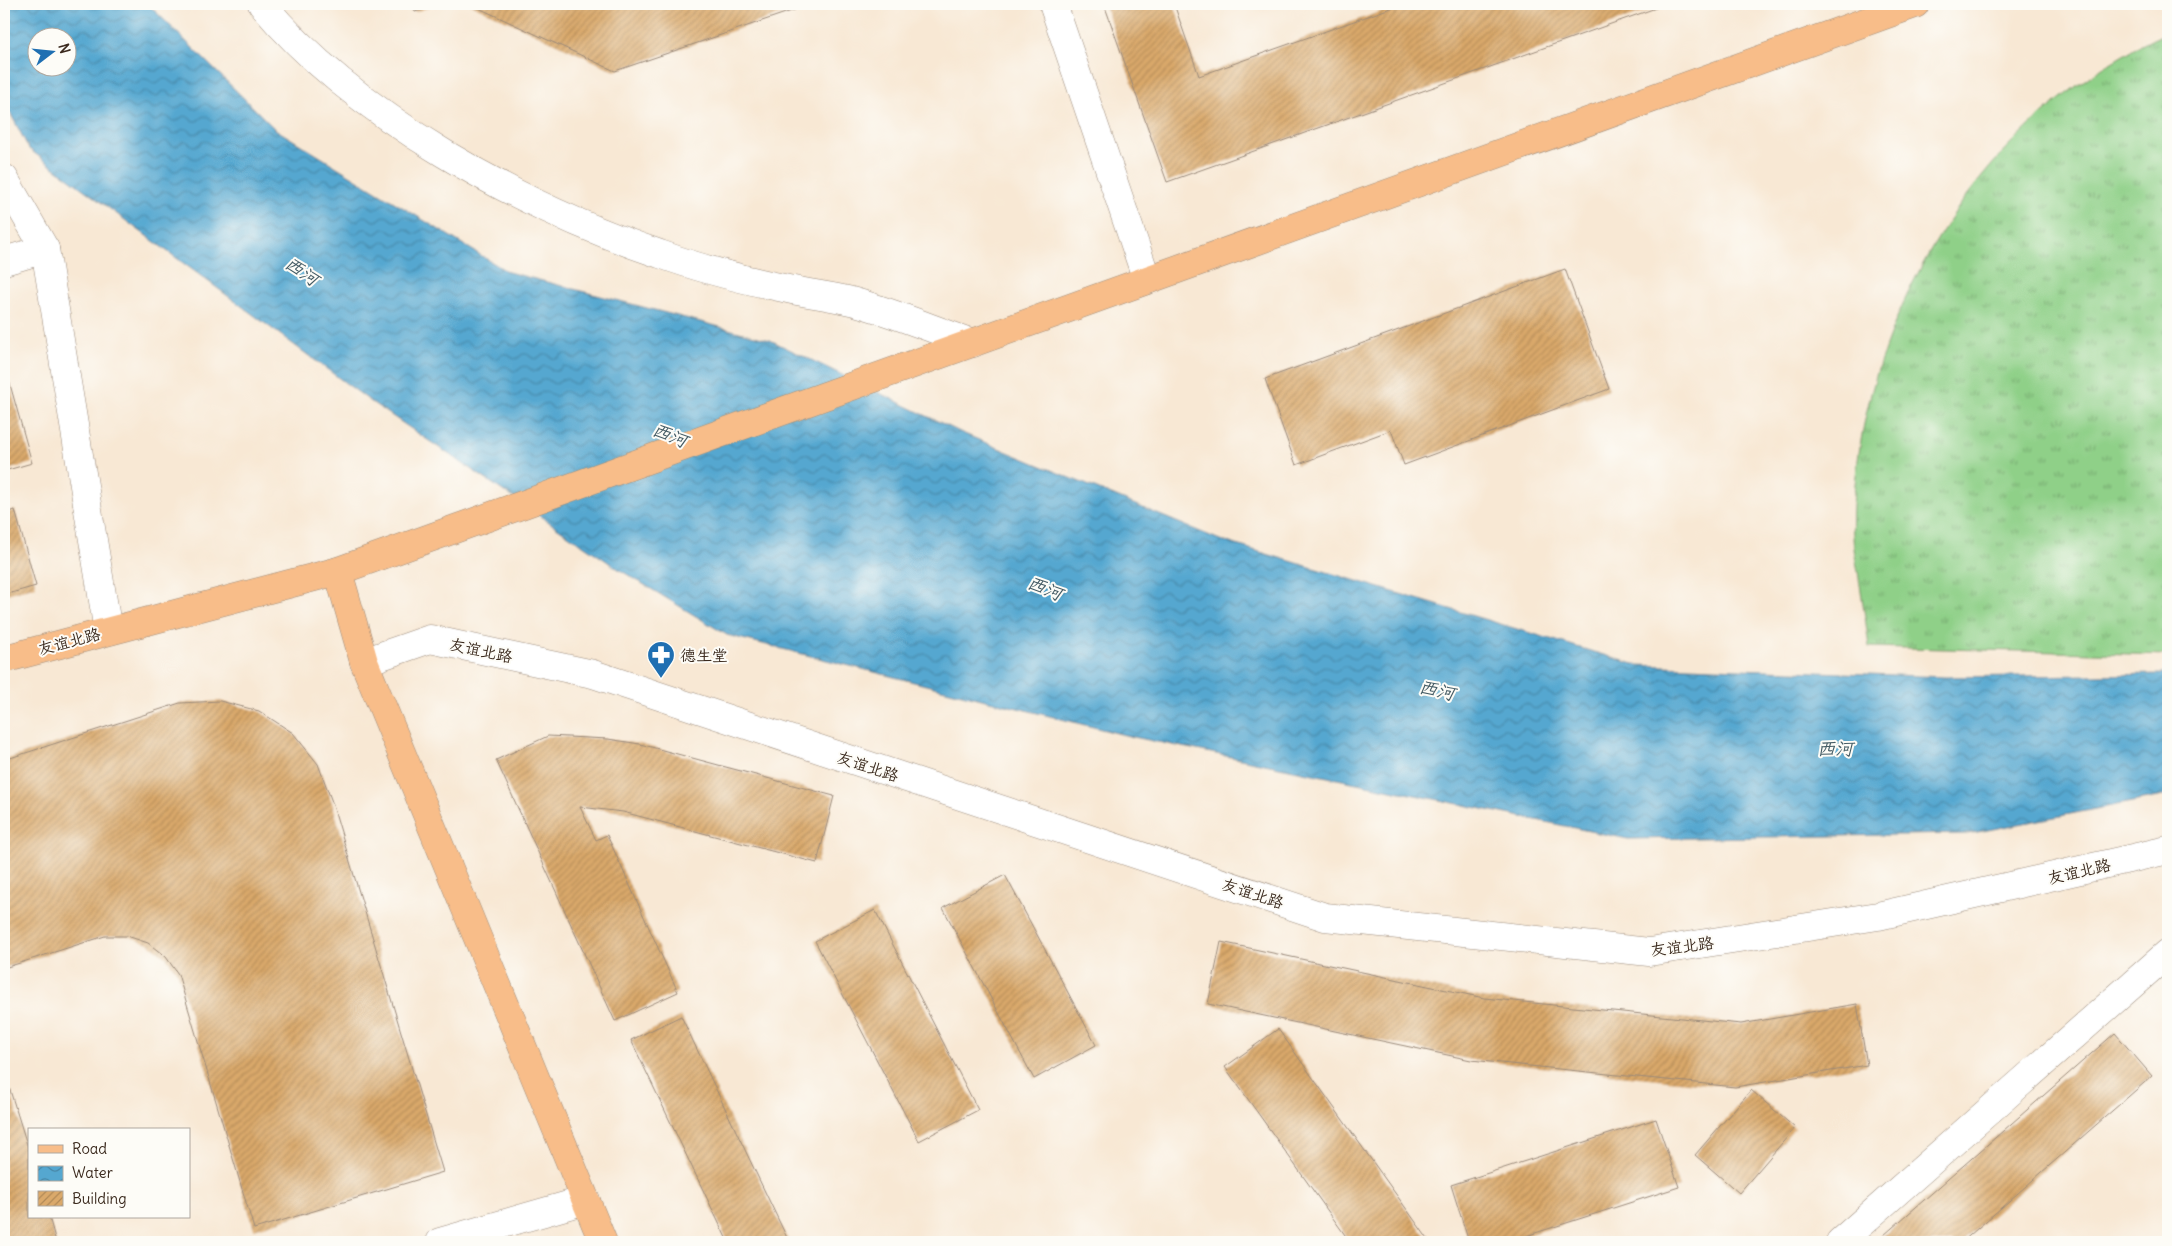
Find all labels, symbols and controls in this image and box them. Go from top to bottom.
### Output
north arrow [28,28,78,78]
text: N [55,41,74,56]
water label: 西河 [281,251,326,292]
water label: 西河 [649,418,694,454]
water label: 西河 [1024,571,1069,607]
street label: 友谊北路 [35,623,103,659]
street label: 友谊北路 [448,634,514,666]
pharmacy icon: 德生堂 [646,640,676,679]
place label: 德生堂 [680,645,728,665]
water label: 西河 [1417,675,1460,706]
water label: 西河 [1817,737,1856,760]
street label: 友谊北路 [834,747,902,785]
street label: 友谊北路 [2046,854,2112,888]
street label: 友谊北路 [1219,874,1287,912]
street label: 友谊北路 [1649,932,1715,960]
legend [28,1128,190,1218]
text: Road [72,1139,107,1158]
text: Water [72,1163,113,1182]
text: Building [72,1189,127,1208]

